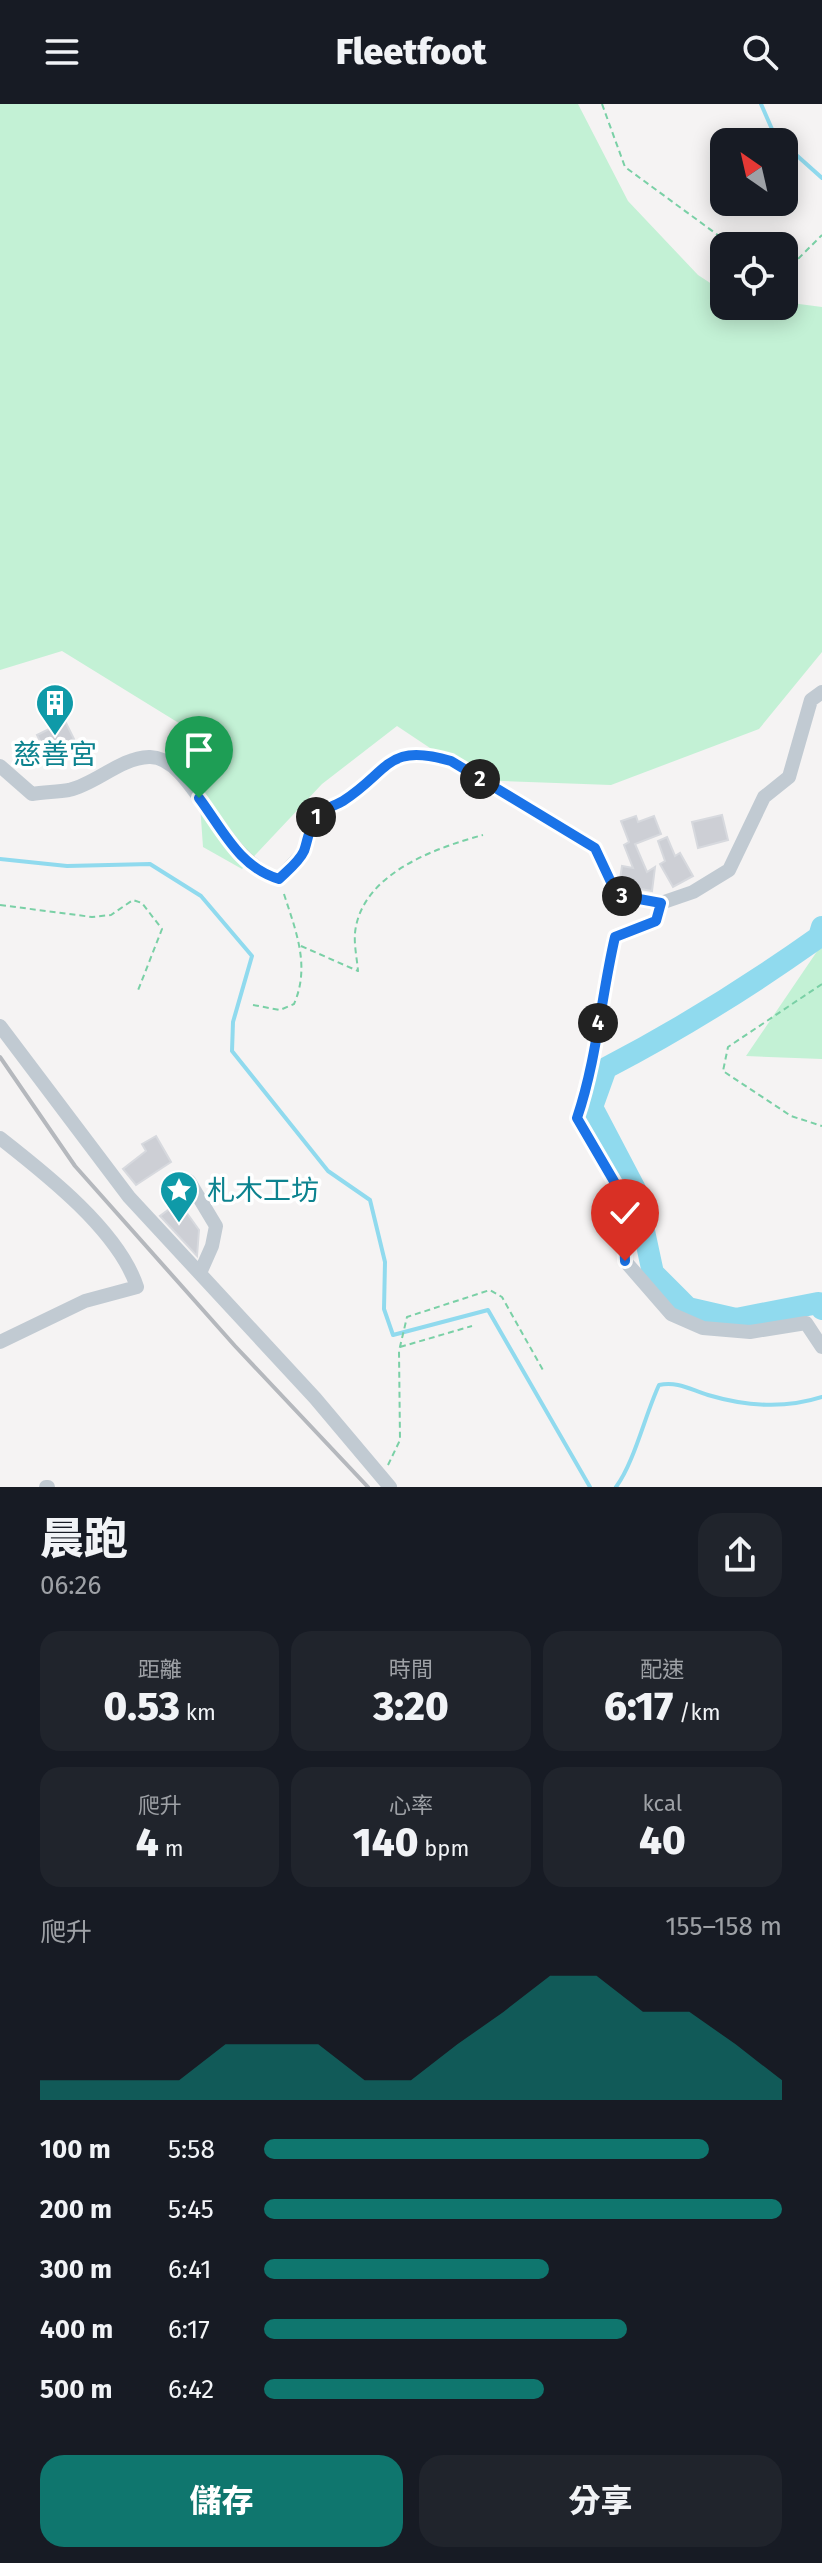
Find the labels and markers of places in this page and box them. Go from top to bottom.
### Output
building icon: 慈善宮 [34,682,76,737]
pin [165,716,233,798]
place label: 慈善宮 [13,738,97,771]
pin: 2 [460,759,500,799]
pin: 1 [296,797,336,837]
pin: 3 [602,876,642,916]
pin: 4 [578,1003,618,1043]
place icon: 札木工坊 [158,1169,200,1224]
place label: 札木工坊 [207,1174,319,1207]
pin [591,1179,659,1261]

